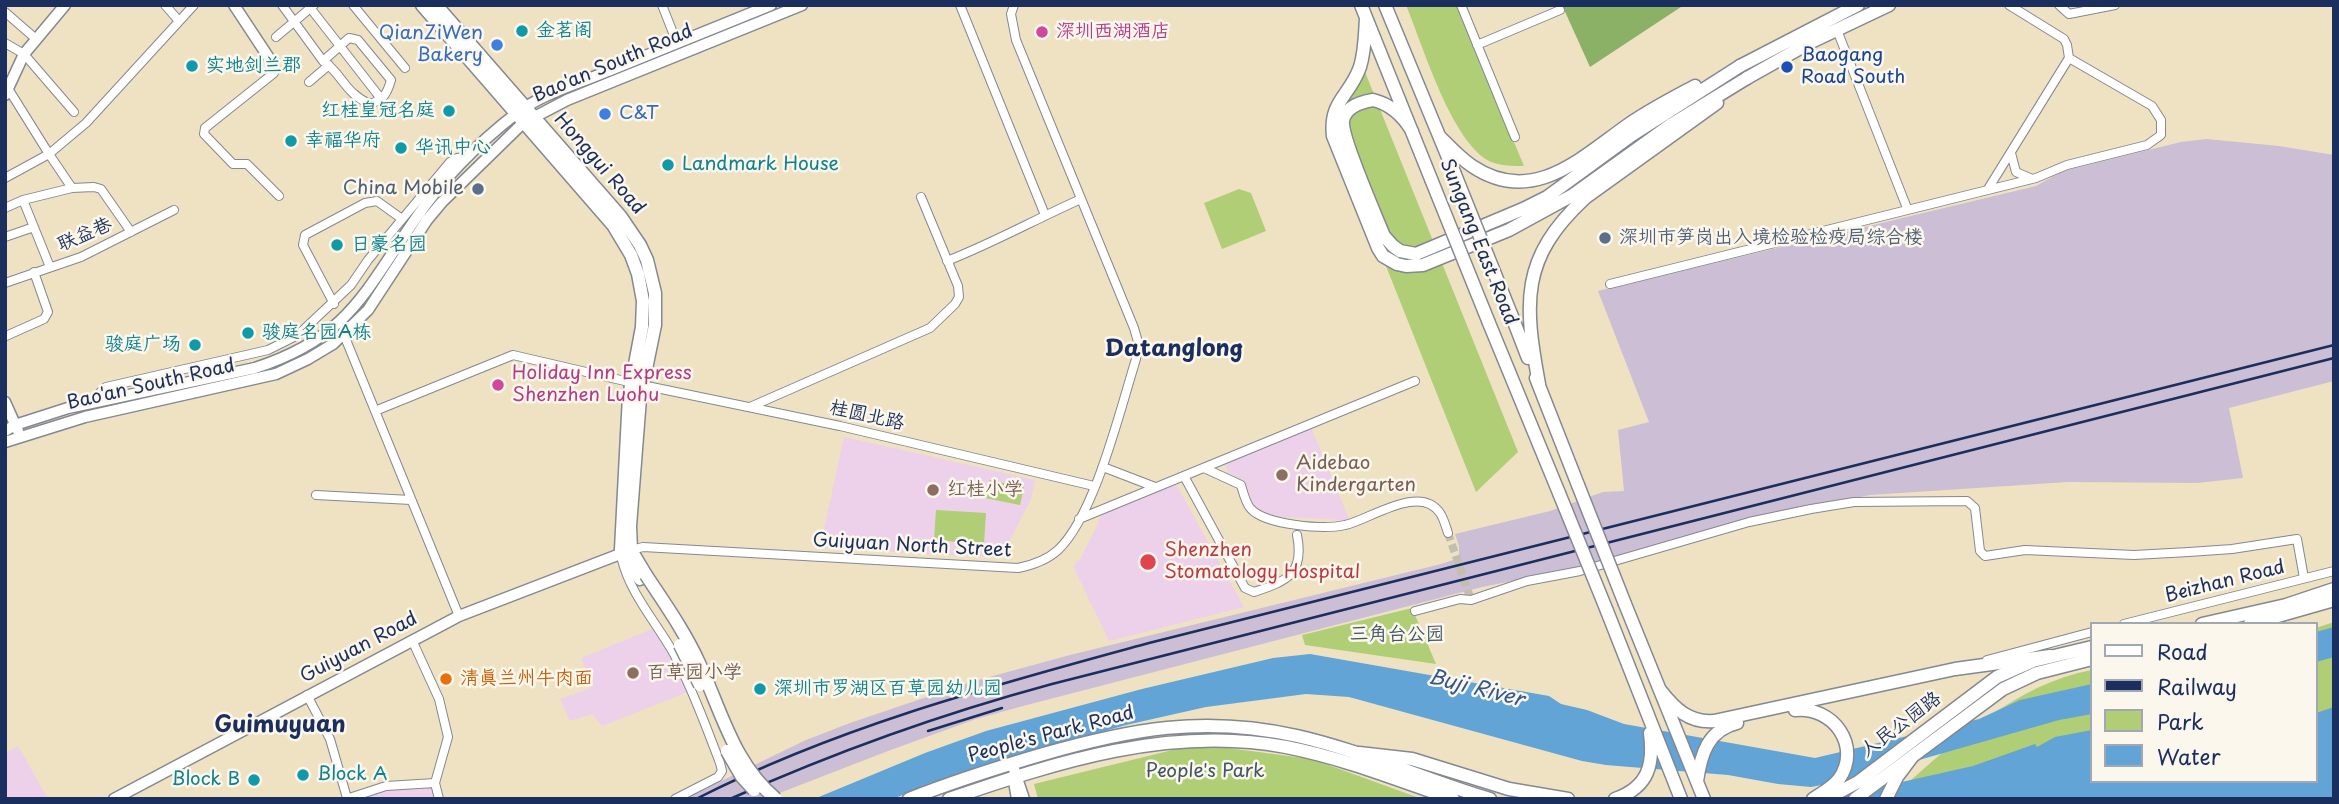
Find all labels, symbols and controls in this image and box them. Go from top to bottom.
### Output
street label: Bao'an South Road [530,20,696,108]
place label: 金茗阁 [536,20,593,42]
place label: 深圳西湖酒店 [1056,21,1170,43]
place label: QianZiWen Bakery [379,23,483,67]
marker: 金茗阁 [514,23,530,39]
marker: 深圳西湖酒店 [1034,24,1050,40]
marker: QianZiWen Bakery [489,37,505,53]
place label: Baogang Road South [1801,45,1905,89]
place label: 实地剑兰郡 [206,55,301,77]
marker: 实地剑兰郡 [184,58,200,74]
marker: Baogang Road South [1779,59,1795,75]
place label: 红桂皇冠名庭 [321,100,435,122]
marker: 红桂皇冠名庭 [441,103,457,119]
place label: C&T [619,103,659,125]
marker: C&T [597,106,613,122]
street label: Honggui Road [549,109,649,219]
place label: 幸福华府 [305,130,381,152]
marker: 幸福华府 [283,133,299,149]
place label: 华讯中心 [415,137,491,159]
marker: 华讯中心 [393,140,409,156]
place label: Landmark House [682,154,839,176]
street label: Sungang East Road [1434,155,1522,329]
marker: Landmark House [660,157,676,173]
place label: China Mobile [343,178,464,200]
marker: China Mobile [470,181,486,197]
street label: 联益巷 [54,213,116,257]
place label: 深圳市笋岗出入境检验检疫局综合楼 [1619,227,1923,249]
marker: 深圳市笋岗出入境检验检疫局综合楼 [1597,230,1613,246]
place label: 日豪名园 [351,234,427,256]
marker: 日豪名园 [329,237,345,253]
place label: 骏庭名园A栋 [262,322,372,344]
marker: 骏庭名园A栋 [240,325,256,341]
place label: 骏庭广场 [105,334,181,356]
district label: Datanglong [1105,336,1243,364]
marker: 骏庭广场 [187,337,203,353]
street label: Bao'an South Road [65,355,237,415]
place label: Holiday Inn Express Shenzhen Luohu [512,363,692,407]
marker: Holiday Inn Express Shenzhen Luohu [490,377,506,393]
street label: 桂圆北路 [827,396,907,436]
place label: Aidebao Kindergarten [1296,453,1416,497]
marker: Aidebao Kindergarten [1274,467,1290,483]
place label: 红桂小学 [947,479,1023,501]
marker: 红桂小学 [925,482,941,498]
street label: Guiyuan North Street [812,529,1012,563]
place label: Shenzhen Stomatology Hospital [1164,540,1360,584]
marker: Shenzhen Stomatology Hospital [1138,552,1158,572]
street label: Beizhan Road [2163,556,2287,608]
street label: Guiyuan Road [297,608,421,688]
legend [2090,622,2318,783]
park label: 三角台公园 [1350,624,1444,646]
text: Road [2157,635,2208,667]
place label: 百草园小学 [647,662,742,684]
marker: 百草园小学 [625,665,641,681]
water label: Buji River [1426,665,1526,713]
place label: 清真兰州牛肉面 [460,668,593,690]
text: Railway [2157,670,2237,702]
marker: 清真兰州牛肉面 [438,671,454,687]
place label: 深圳市罗湖区百草园幼儿园 [774,678,1002,700]
marker: 深圳市罗湖区百草园幼儿园 [752,681,768,697]
street label: 人民公园路 [1856,687,1946,763]
street label: People's Park Road [965,702,1137,768]
text: Park [2157,705,2204,737]
district label: Guimuyuan [214,712,346,740]
text: Water [2157,740,2220,772]
park label: People's Park [1145,761,1265,783]
place label: Block A [317,764,388,786]
marker: Block A [295,767,311,783]
place label: Block B [171,769,240,791]
marker: Block B [246,772,262,788]

